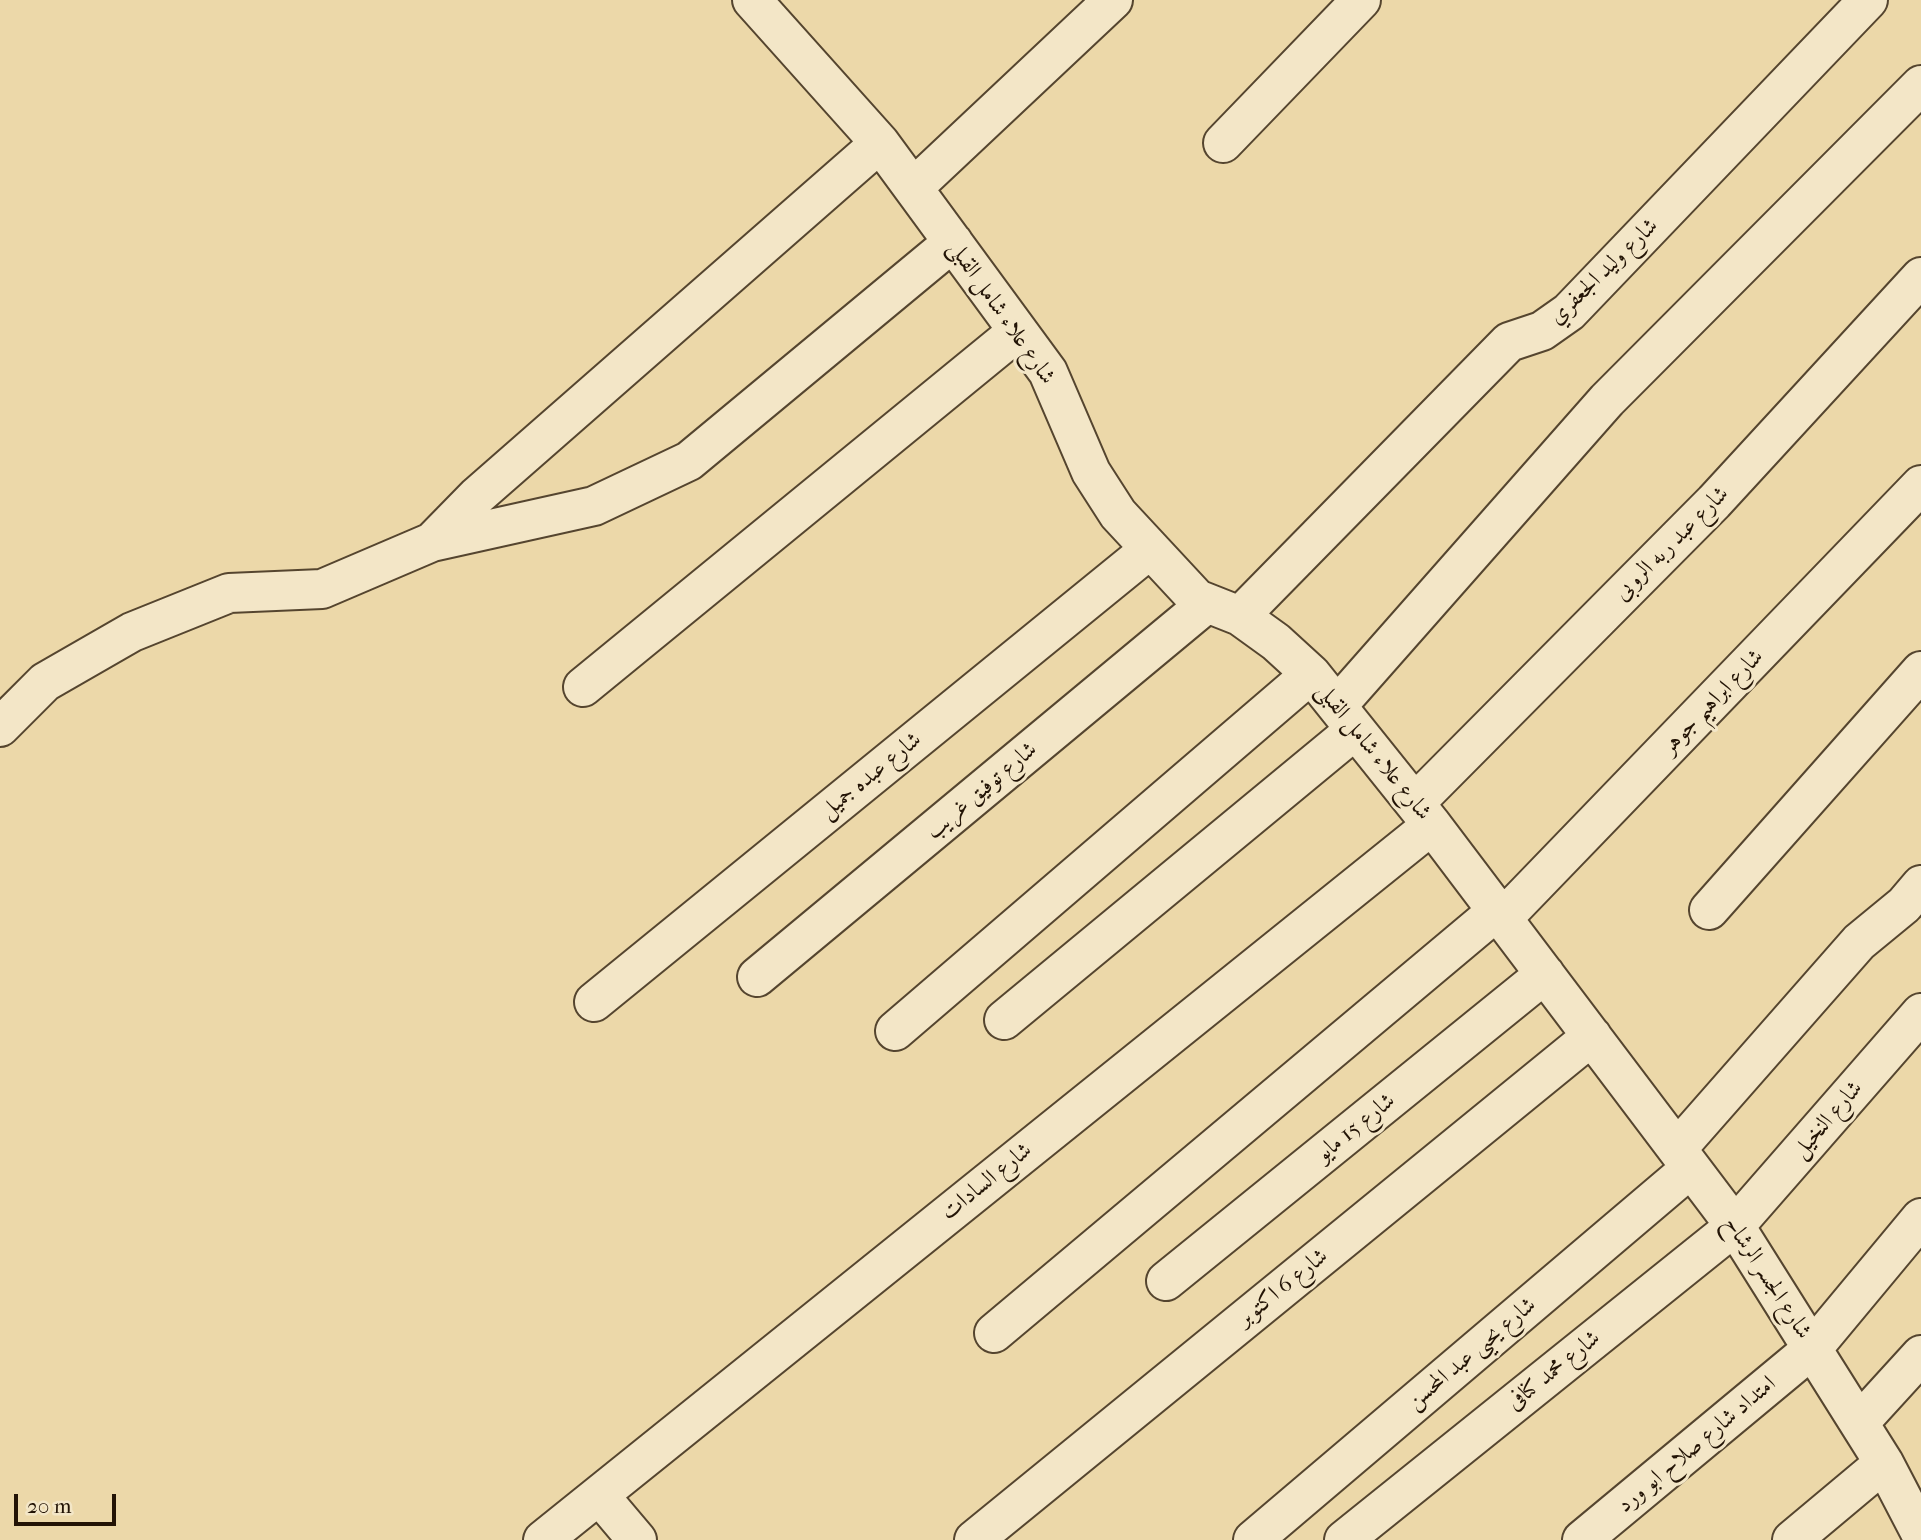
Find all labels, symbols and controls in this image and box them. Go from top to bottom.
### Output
street label: شارع وليد الجعفري [1544,213,1664,331]
street label: شارع علاء شامل القبلى [941,236,1061,390]
street label: شارع عبد ربه الروبى [1609,481,1735,607]
street label: شارع ابراهيم جوهر [1656,644,1770,760]
street label: شارع علاء شامل القبلى [1309,678,1437,826]
street label: شارع عبده جميل [815,727,927,825]
street label: شارع توفيق غريب [921,736,1043,846]
street label: شارع النخيل [1787,1075,1869,1165]
street label: شارع 15 مايو [1311,1088,1401,1168]
street label: شارع السادات [936,1137,1038,1227]
street label: شارع الجسر الرشاح [1717,1211,1817,1345]
street label: شارع 6 اكتوبر [1232,1243,1334,1333]
street label: شارع يحيى عبد المحسن [1402,1292,1542,1416]
street label: شارع محمد كنافى [1502,1325,1606,1417]
street label: امتداد شارع صلاح ابو ورد [1612,1371,1782,1519]
scale bar [18,1480,119,1524]
text: 20 m [27,1494,71,1518]

